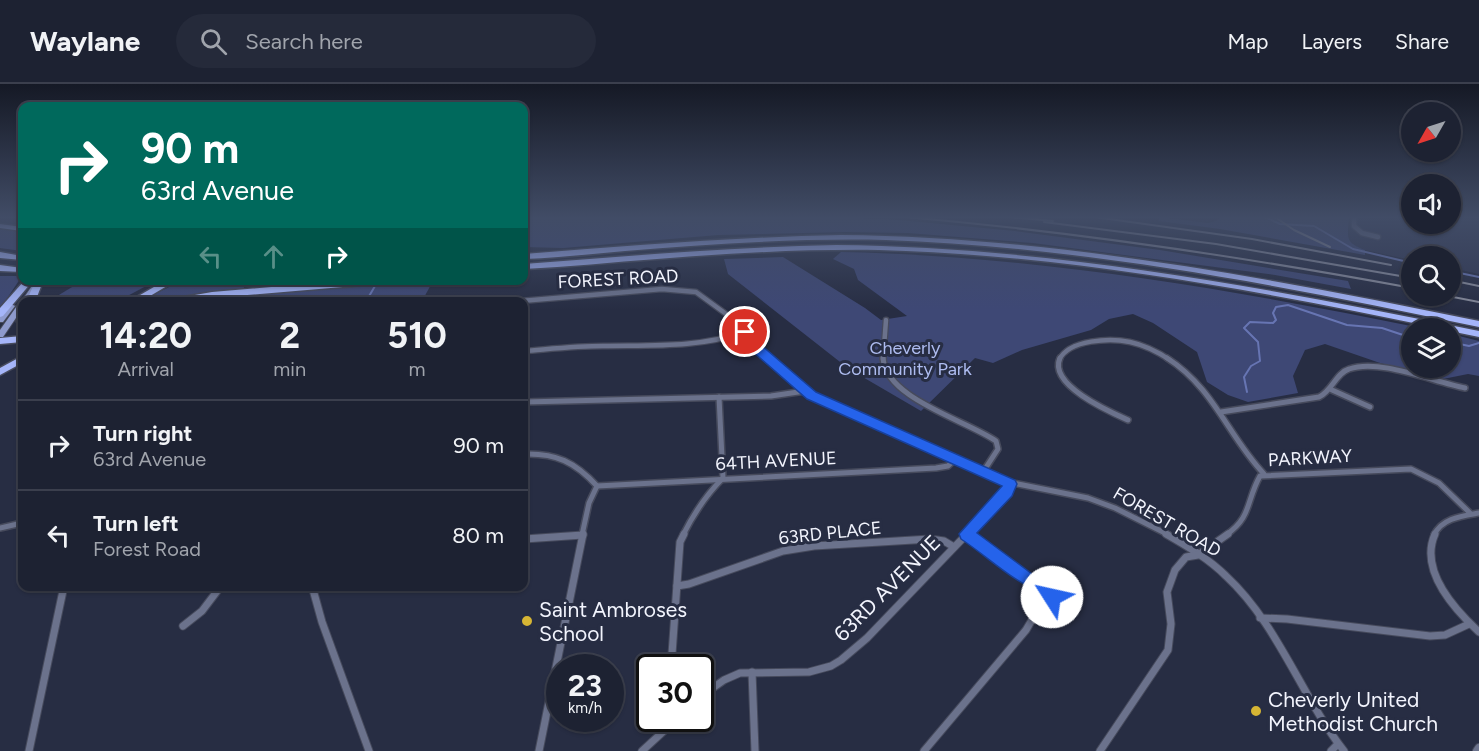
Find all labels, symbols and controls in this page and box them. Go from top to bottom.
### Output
search box [176,14,596,68]
text: Waylane [30,24,140,58]
icon: search [197,25,230,58]
text: Search here [245,28,363,55]
text: Map [1228,29,1268,54]
text: Layers [1301,29,1362,54]
text: Share [1395,29,1449,54]
north arrow [1401,102,1461,162]
map controls [1401,102,1461,378]
text: 90 m [141,123,239,174]
icon: right [42,126,120,204]
text: 63rd Avenue [141,174,294,207]
button: sound [1401,174,1461,234]
icon: left [194,240,227,273]
icon: ahead [257,240,290,273]
icon: right [320,240,353,273]
button: search [1401,246,1461,306]
street label: FOREST ROAD [557,265,679,293]
pin [719,306,770,357]
text: 14:20 [99,314,192,357]
text: 2 [279,314,300,357]
text: 510 [387,314,447,357]
icon: arrive [728,315,761,348]
button: layers [1401,318,1461,378]
park label: Cheverly Community Park [838,337,972,380]
text: Arrival [117,357,174,381]
text: min [273,357,306,381]
text: m [409,357,426,381]
text: Turn right [93,420,192,447]
icon: right [42,429,75,462]
text: 90 m [453,432,504,459]
street label: PARKWAY [1267,445,1353,471]
text: 63rd Avenue [93,447,206,471]
street label: 64TH AVENUE [715,447,837,475]
street label: FOREST ROAD [1109,482,1225,562]
text: Turn left [93,510,179,537]
street label: 63RD PLACE [777,517,883,549]
icon: left [42,519,75,552]
text: 80 m [452,522,504,549]
street label: 63RD AVENUE [829,530,945,646]
text: Forest Road [93,537,201,561]
position arrow [1020,565,1084,629]
place label: Saint Ambroses School [539,597,687,646]
marker: Saint Ambroses School [520,614,534,628]
speed limit sign: 30 [636,654,714,732]
text: 23 [568,667,602,704]
place label: Cheverly United Methodist Church [1268,687,1438,736]
text: km/h [568,699,602,717]
marker: Cheverly United Methodist Church [1249,704,1263,718]

